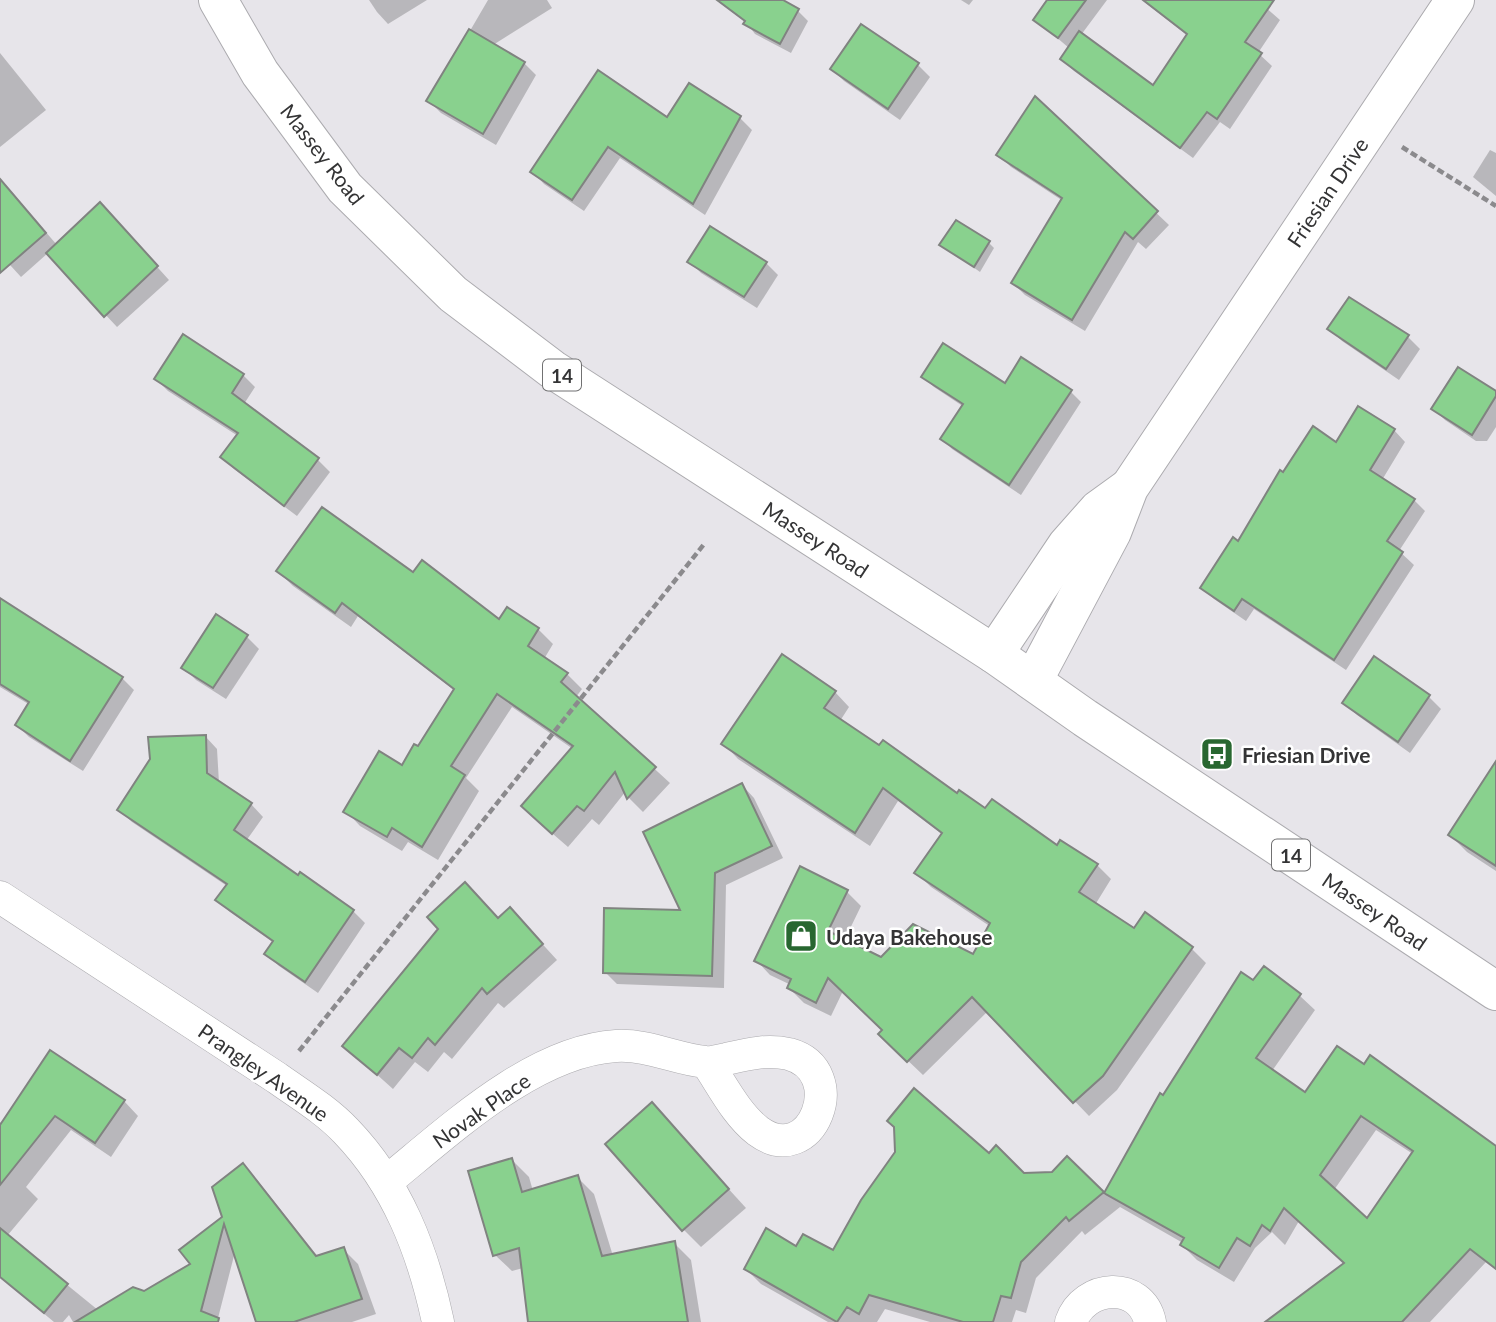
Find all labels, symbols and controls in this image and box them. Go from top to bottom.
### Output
street label: Massey Road [276,99,370,209]
street label: Friesian Drive [1281,133,1373,251]
road number: 14 [543,360,581,390]
street label: Massey Road [758,496,874,582]
bus stop icon: Friesian Drive [1198,735,1236,773]
place label: Friesian Drive [1242,742,1371,767]
road number: 14 [1272,840,1310,870]
street label: Massey Road [1318,867,1432,955]
shop icon: Udaya Bakehouse [782,917,820,955]
place label: Udaya Bakehouse [826,924,993,949]
street label: Prangley Avenue [194,1018,334,1126]
street label: Novak Place [427,1067,535,1153]

